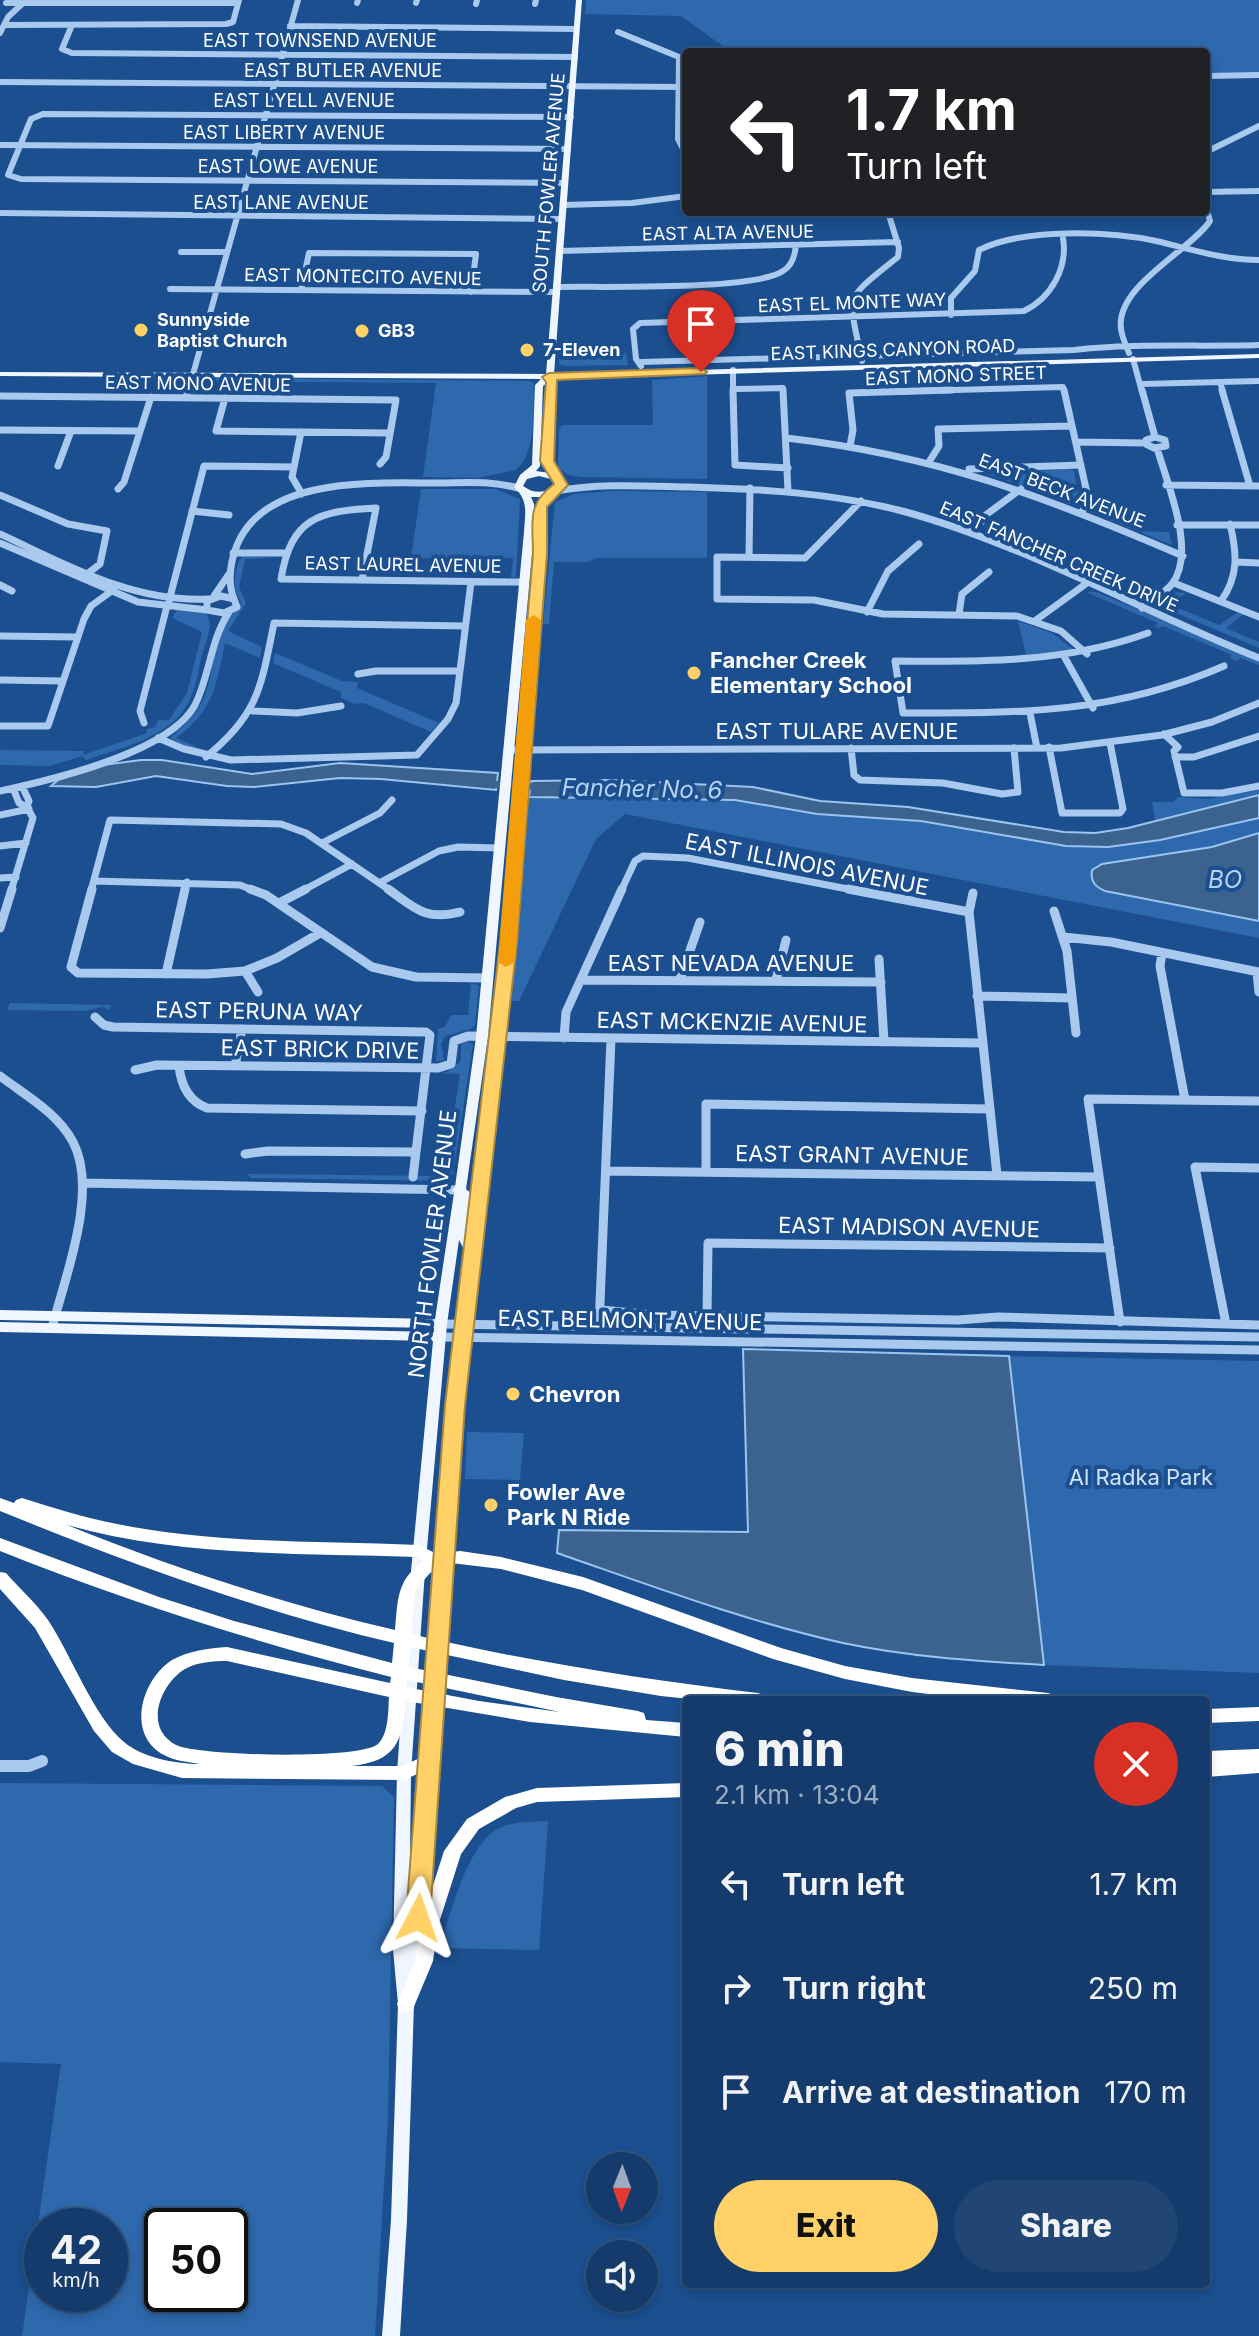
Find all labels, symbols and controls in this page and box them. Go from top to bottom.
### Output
street label: EAST TOWNSEND AVENUE [203,30,437,51]
street label: EAST BUTLER AVENUE [244,60,442,81]
street label: SOUTH FOWLER AVENUE [528,72,569,294]
text: 1.7 km [846,76,1017,144]
icon: left [714,80,818,184]
street label: EAST LYELL AVENUE [213,90,395,111]
street label: EAST LIBERTY AVENUE [183,122,385,143]
text: Turn left [846,144,987,188]
street label: EAST LOWE AVENUE [198,156,378,177]
street label: EAST LANE AVENUE [193,192,369,213]
street label: EAST ALTA AVENUE [642,220,814,245]
street label: EAST MONTECITO AVENUE [244,264,482,289]
street label: EAST EL MONTE WAY [757,289,947,316]
pin [667,290,735,372]
icon: arrive [679,302,723,346]
place label: Sunnyside Baptist Church [157,309,288,351]
place label: GB3 [378,320,415,341]
marker: Sunnyside Baptist Church [132,321,150,339]
marker: GB3 [353,322,371,340]
street label: EAST KINGS CANYON ROAD [770,335,1016,364]
place label: 7-Eleven [543,339,621,360]
marker: 7-Eleven [518,341,536,359]
street label: EAST MONO STREET [865,362,1047,389]
street label: EAST MONO AVENUE [105,371,291,396]
street label: EAST BECK AVENUE [976,449,1148,532]
street label: EAST FANCHER CREEK DRIVE [937,497,1181,616]
street label: EAST LAUREL AVENUE [304,552,502,577]
place label: Fancher Creek Elementary School [710,647,912,698]
marker: Fancher Creek Elementary School [685,664,703,682]
street label: EAST TULARE AVENUE [716,718,958,744]
water label: Fancher No. 6 [561,773,723,804]
street label: EAST ILLINOIS AVENUE [683,828,931,900]
water label: BO [1208,865,1242,894]
street label: EAST NEVADA AVENUE [608,950,854,976]
street label: EAST PERUNA WAY [155,996,363,1026]
street label: EAST MCKENZIE AVENUE [596,1007,868,1037]
street label: EAST BRICK DRIVE [220,1034,420,1064]
street label: NORTH FOWLER AVENUE [403,1108,461,1380]
street label: EAST GRANT AVENUE [735,1140,969,1170]
street label: EAST MADISON AVENUE [778,1212,1040,1242]
street label: EAST BELMONT AVENUE [497,1305,763,1335]
place label: Chevron [529,1381,620,1407]
marker: Chevron [504,1385,522,1403]
park label: Al Radka Park [1069,1464,1213,1490]
place label: Fowler Ave Park N Ride [507,1479,630,1530]
marker: Fowler Ave Park N Ride [482,1496,500,1514]
text: 6 min [714,1719,845,1778]
button: close [1094,1722,1178,1806]
text: 2.1 km · 13:04 [714,1779,879,1810]
icon: left [714,1862,758,1906]
text: Turn left [782,1866,904,1902]
text: 1.7 km [1089,1866,1178,1902]
position arrow [376,1876,460,1960]
icon: right [714,1966,758,2010]
text: Turn right [782,1970,926,2006]
text: 250 m [1088,1970,1178,2006]
icon: arrive [714,2070,758,2114]
text: Arrive at destination [782,2074,1080,2110]
text: 170 m [1104,2074,1187,2110]
north arrow [586,2152,658,2224]
map controls [586,2152,658,2312]
button: Exit [714,2180,938,2272]
button: Share [954,2180,1178,2272]
speed limit sign: 50 [144,2208,248,2312]
text: 42 [50,2225,102,2274]
button: sound [586,2240,658,2312]
text: km/h [52,2268,100,2292]

